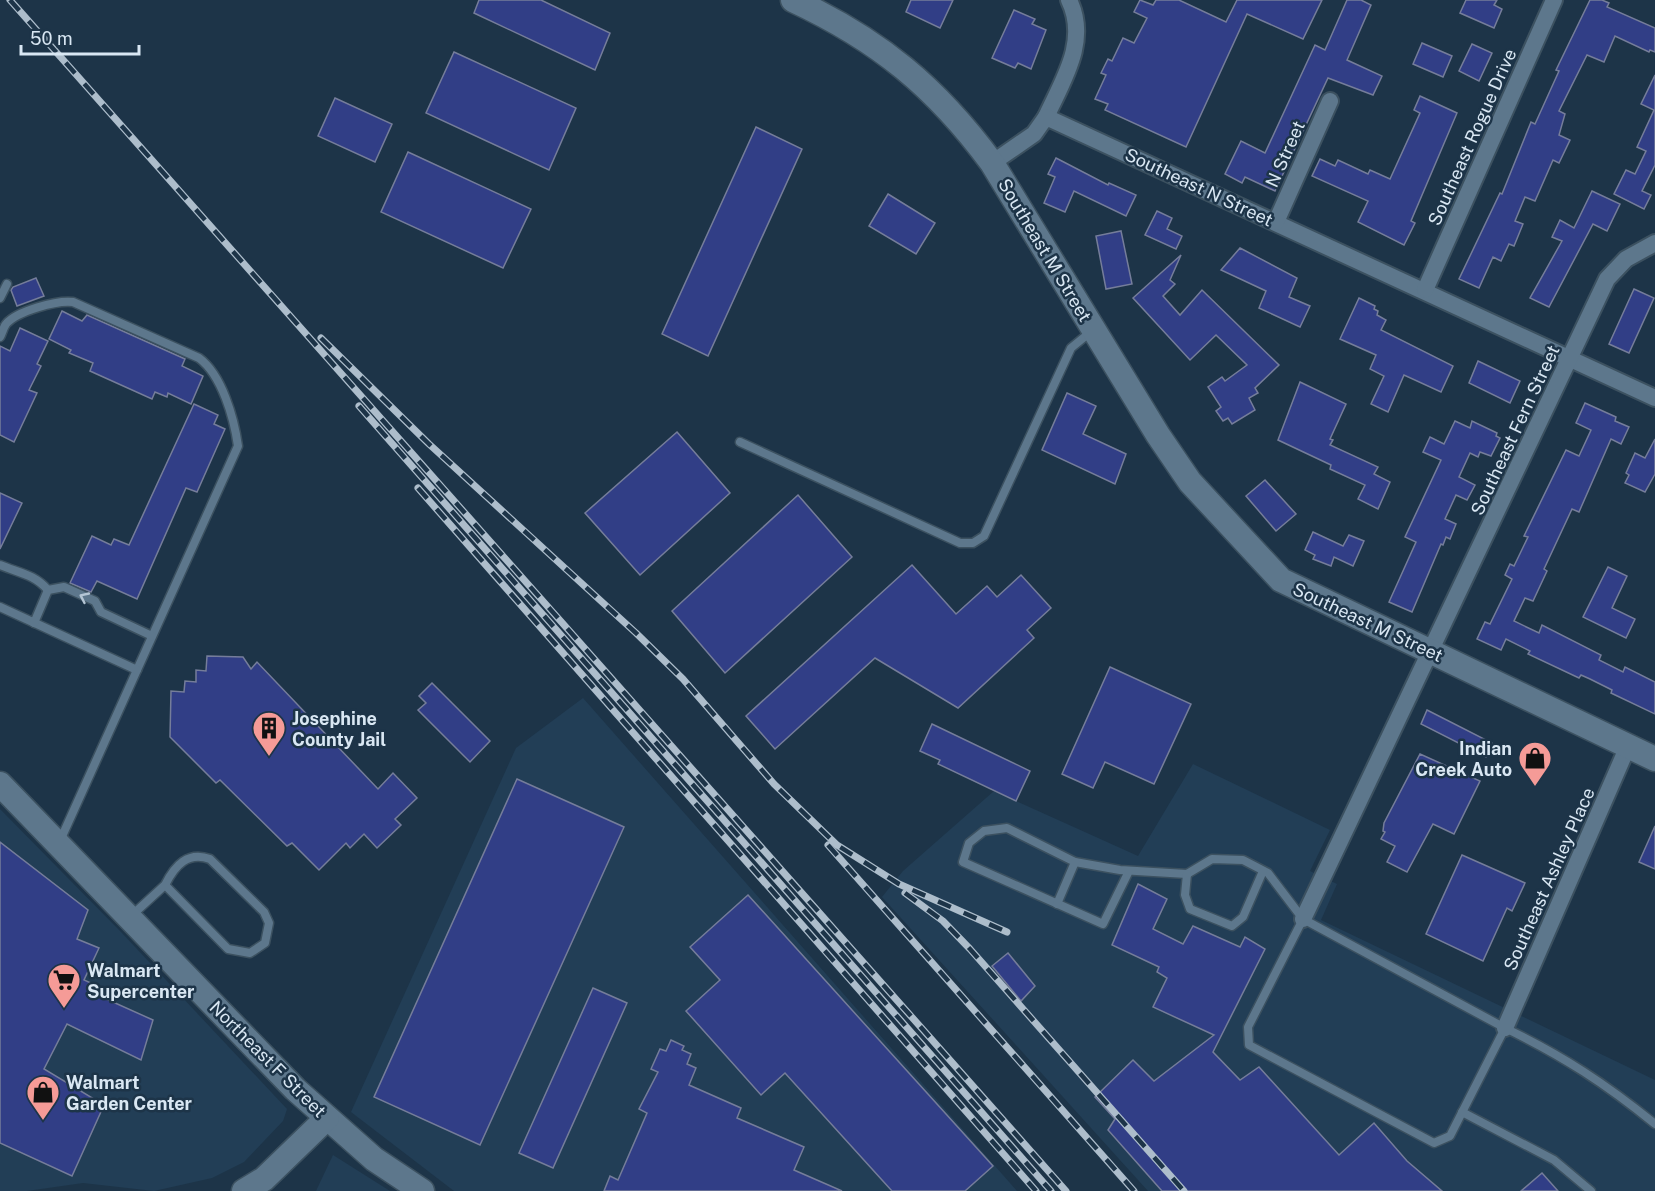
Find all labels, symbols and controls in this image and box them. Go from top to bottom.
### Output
scale bar [21,18,140,56]
text: 50 m [30,28,73,49]
street label: Southeast Rogue Drive [1424,45,1520,229]
street label: N Street [1261,118,1309,190]
street label: Southeast N Street [1122,144,1276,230]
street label: Southeast M Street [994,175,1096,325]
street label: Southeast Fern Street [1466,342,1564,518]
street label: Southeast M Street [1290,578,1446,666]
one-way arrow [80,592,91,604]
place label: Josephine County Jail [292,708,386,750]
building icon: Josephine County Jail [251,710,287,757]
place label: Indian Creek Auto [1415,738,1512,780]
shop icon: Indian Creek Auto [1517,740,1553,787]
street label: Southeast Ashley Place [1499,784,1599,974]
place label: Walmart Supercenter [87,960,195,1002]
supermarket icon: Walmart Supercenter [46,962,82,1009]
street label: Northeast F Street [206,997,330,1121]
place label: Walmart Garden Center [66,1072,193,1114]
shop icon: Walmart Garden Center [25,1074,61,1121]

